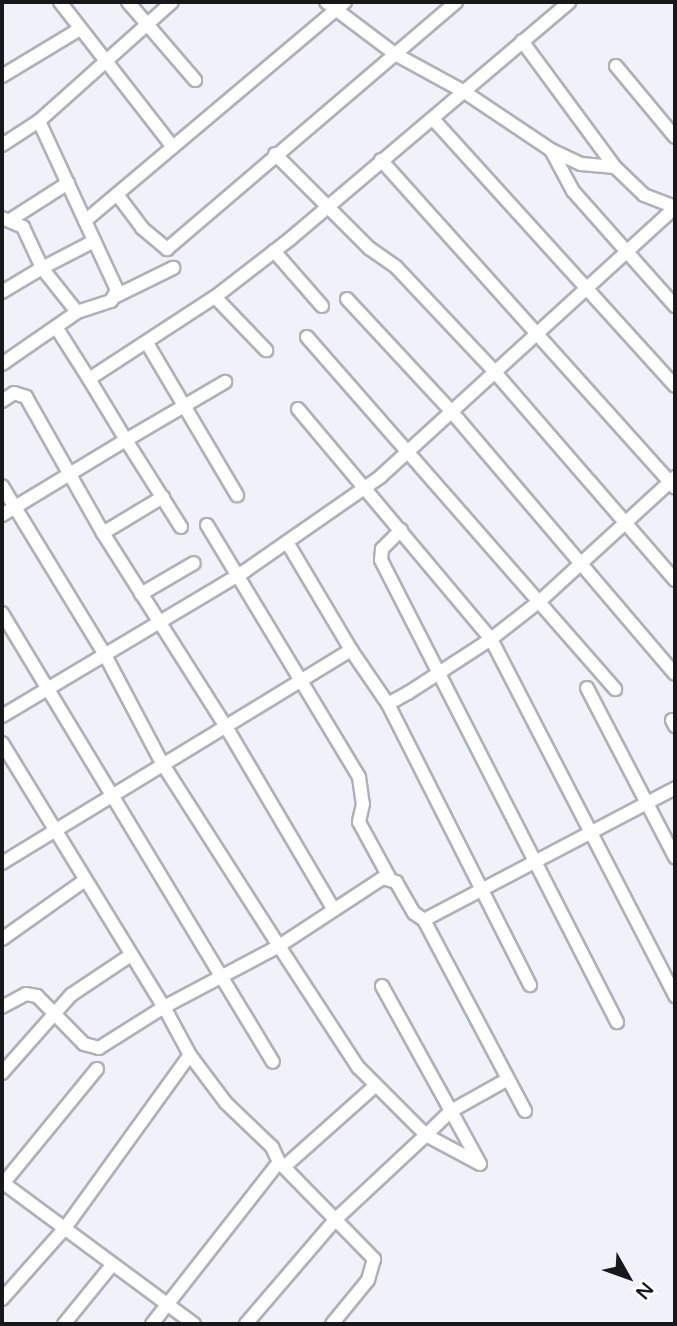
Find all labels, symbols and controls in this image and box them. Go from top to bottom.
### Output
north arrow [593,1242,663,1312]
text: N [631,1278,657,1303]

